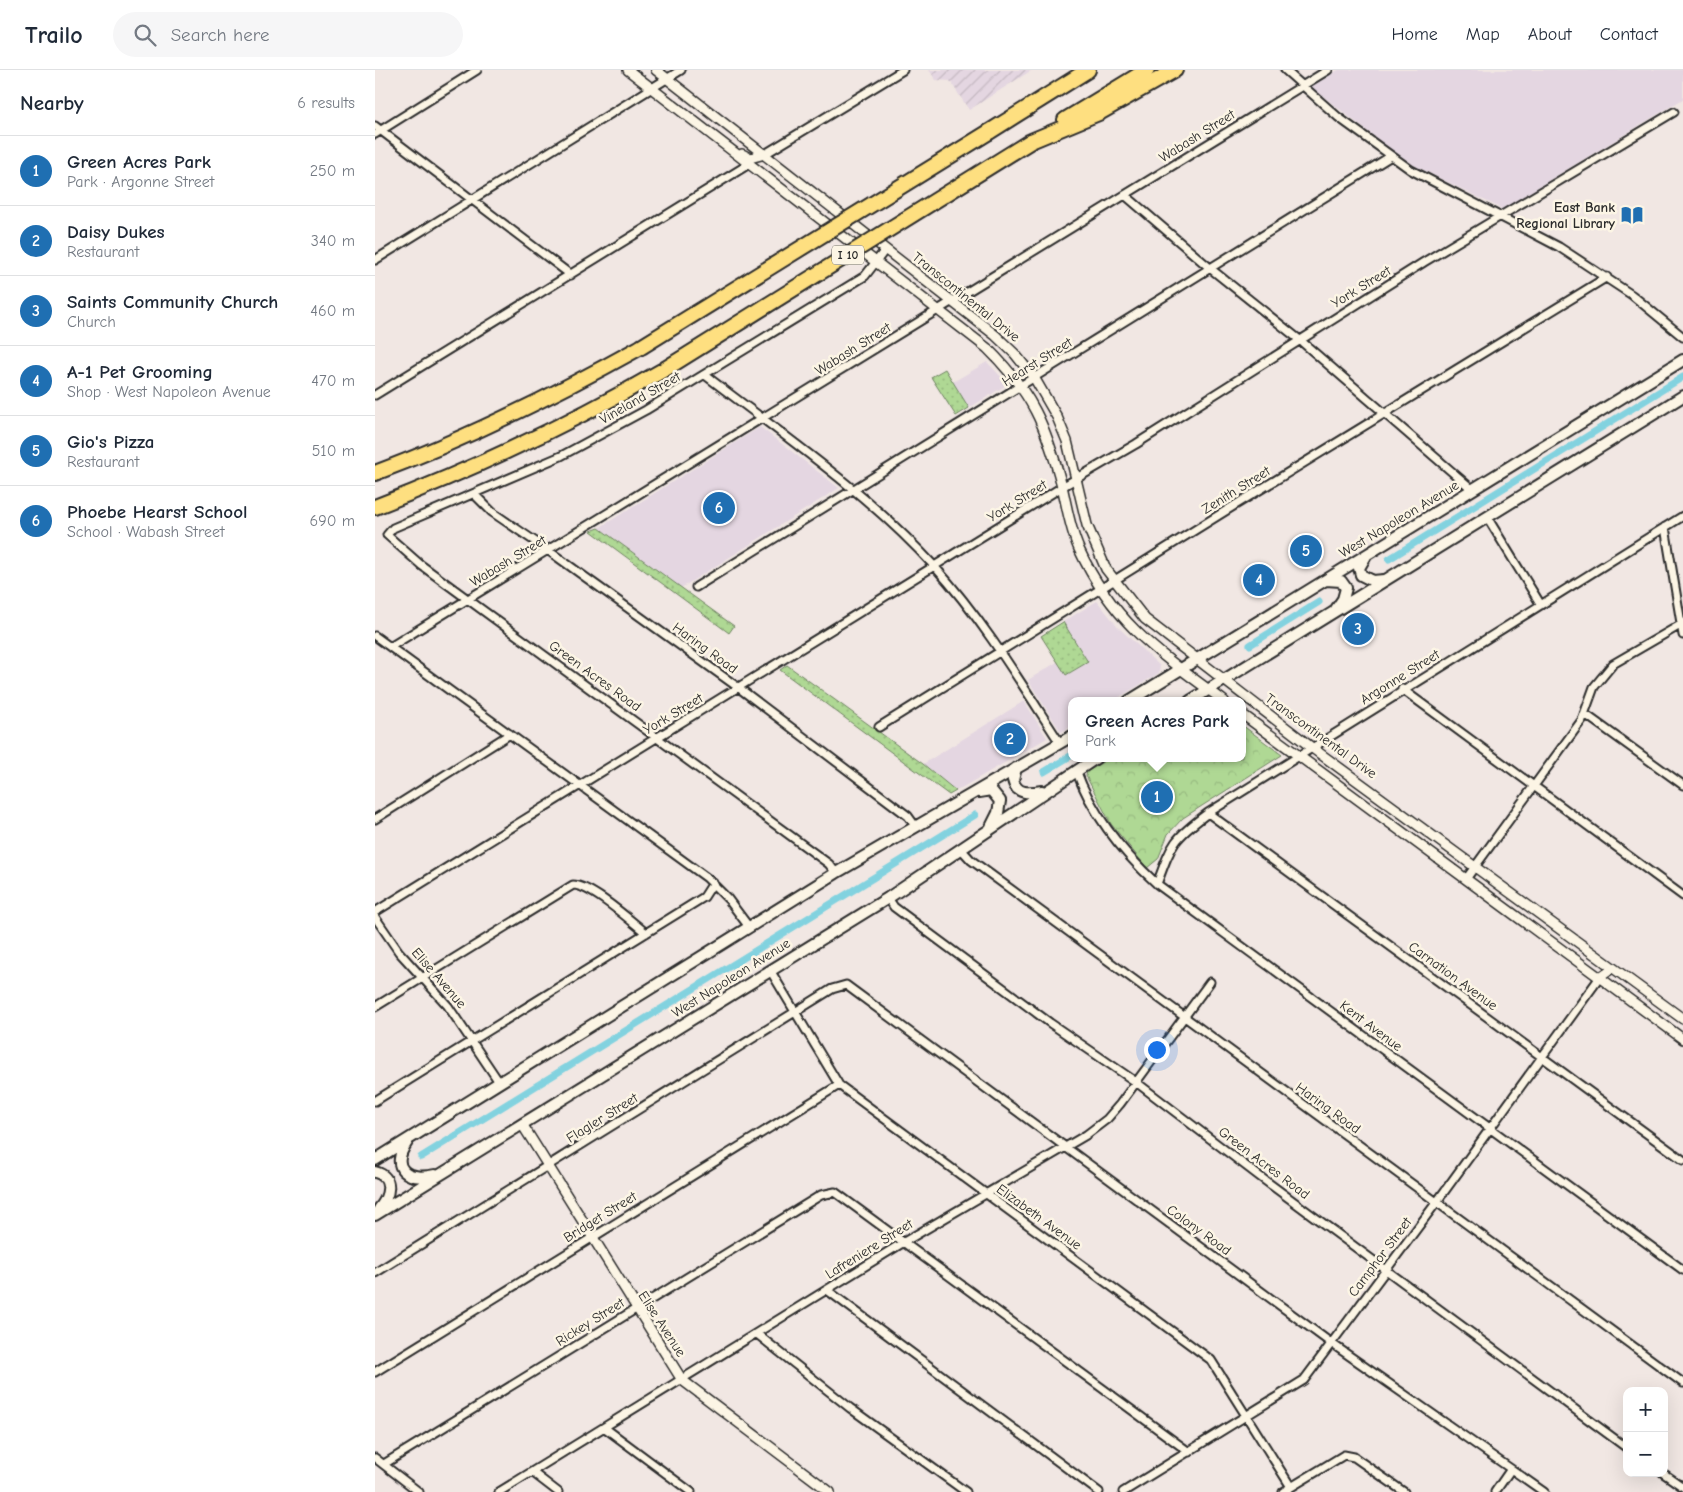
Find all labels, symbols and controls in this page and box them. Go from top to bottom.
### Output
search box [113,12,463,57]
text: Trailo [25,21,83,49]
icon: search [131,21,159,49]
text: Search here [171,24,270,46]
text: Home [1391,24,1438,45]
text: Map [1466,24,1500,45]
text: About [1528,24,1572,45]
text: Contact [1600,24,1658,45]
text: Nearby [20,91,84,115]
text: 6 results [297,94,355,112]
street label: Wabash Street [1156,105,1239,166]
text: Green Acres Park [67,151,211,173]
text: 1 [33,162,39,180]
text: 250 m [310,162,355,180]
text: Park · Argonne Street [67,173,214,191]
place label: East Bank Regional Library [1516,199,1616,232]
library icon: East Bank Regional Library [1619,202,1645,228]
text: Daisy Dukes [67,221,165,243]
text: 2 [32,232,40,250]
text: 340 m [311,232,355,250]
text: Restaurant [67,243,139,261]
road number: I 10 [832,246,864,264]
street label: Transcontinental Drive [909,248,1023,346]
street label: York Street [1328,262,1395,312]
text: Saints Community Church [67,291,278,313]
text: 3 [32,302,40,320]
text: 460 m [310,302,355,320]
text: Church [67,313,116,331]
street label: Wabash Street [812,318,895,379]
street label: Hearst Street [999,333,1076,390]
text: A-1 Pet Grooming [67,361,213,383]
street label: Vineland Street [597,367,684,428]
text: 4 [32,372,40,390]
text: 470 m [311,372,355,390]
text: Shop · West Napoleon Avenue [67,383,271,401]
text: Gio's Pizza [67,431,154,453]
text: 5 [32,442,40,460]
text: 510 m [312,442,355,460]
text: Restaurant [67,453,139,471]
street label: Zenith Street [1199,462,1274,518]
street label: York Street [984,476,1051,526]
street label: West Napoleon Avenue [1336,477,1462,561]
pin: 6 [703,489,735,527]
text: Phoebe Hearst School [67,501,248,523]
text: 6 [32,512,40,530]
text: 690 m [310,512,355,530]
text: School · Wabash Street [67,523,225,541]
street label: Wabash Street [467,531,550,590]
pin: 5 [1290,532,1322,570]
pin: 4 [1243,561,1275,599]
pin: 3 [1342,610,1374,648]
street label: Haring Road [669,619,741,677]
street label: Green Acres Road [546,637,644,715]
street label: Argonne Street [1357,645,1444,708]
street label: York Street [640,689,707,739]
street label: Transcontinental Drive [1262,690,1380,782]
popup [1068,697,1246,762]
text: Green Acres Park [1085,710,1229,732]
pin: 2 [994,720,1026,758]
text: Park [1085,732,1116,750]
pin: 1 [1141,778,1173,816]
street label: West Napoleon Avenue [669,935,793,1021]
street label: Carnation Avenue [1405,938,1501,1014]
street label: Elise Avenue [408,944,470,1012]
street label: Kent Avenue [1336,997,1406,1055]
your location [1144,1037,1170,1063]
street label: Haring Road [1292,1079,1364,1137]
street label: Flagler Street [563,1089,642,1147]
street label: Green Acres Road [1215,1123,1313,1203]
street label: Elizabeth Avenue [993,1180,1085,1254]
street label: Bridget Street [560,1187,641,1246]
street label: Colony Road [1164,1201,1234,1259]
street label: Camphor Street [1345,1213,1416,1300]
street label: Lafreniere Street [822,1215,917,1283]
street label: Elise Avenue [635,1288,689,1360]
street label: Rickey Street [553,1294,628,1350]
map controls [1623,1387,1668,1477]
button: + [1623,1387,1668,1432]
button: − [1623,1432,1668,1477]

